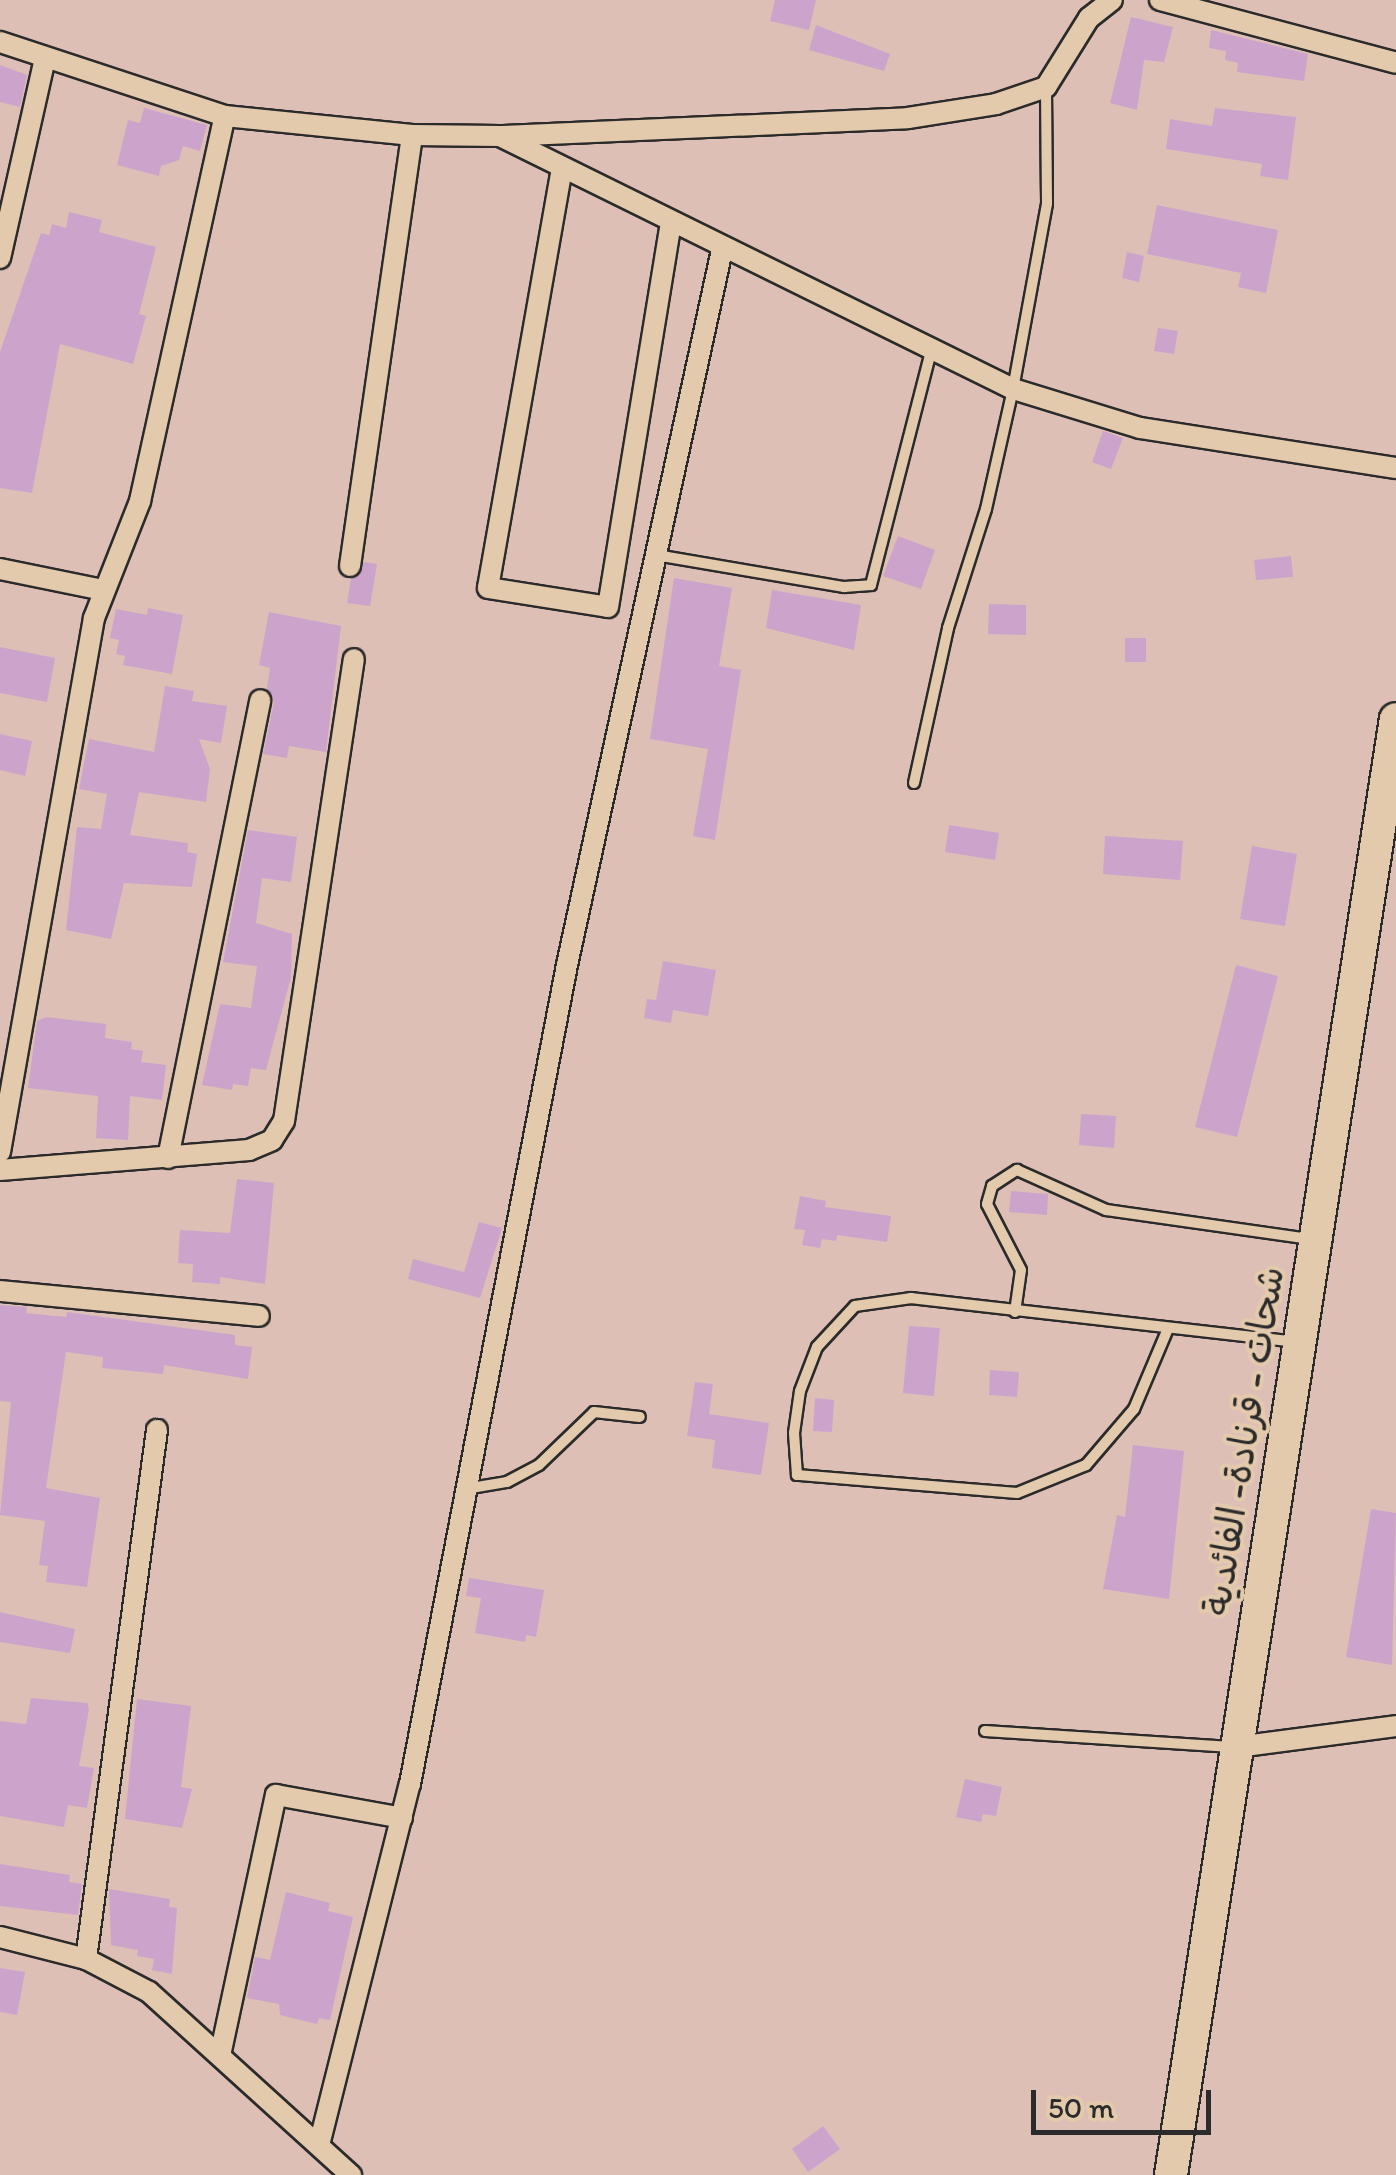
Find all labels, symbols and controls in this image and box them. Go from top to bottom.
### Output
street label: شحات - قرنادة- الفائدية [1194,1263,1294,1619]
scale bar [1036,2070,1216,2132]
text: 50 m [1048,2089,1114,2126]

